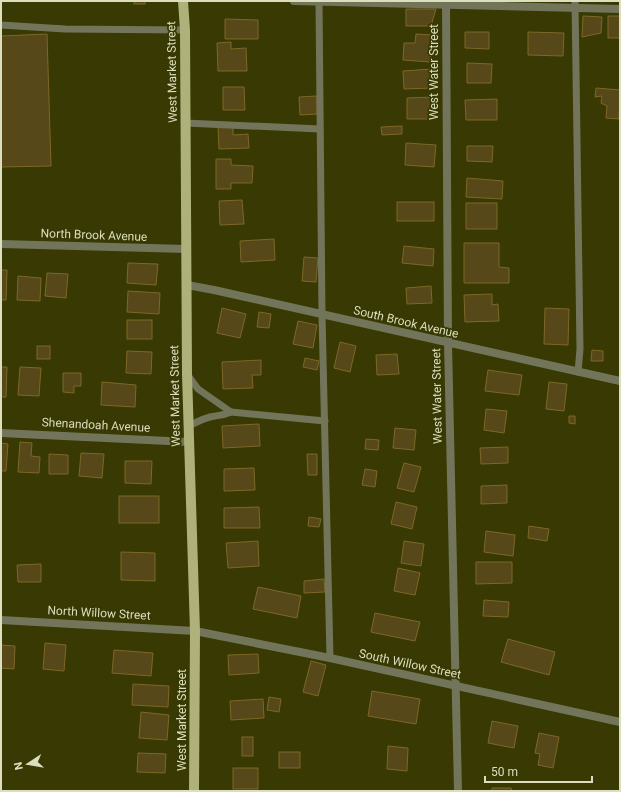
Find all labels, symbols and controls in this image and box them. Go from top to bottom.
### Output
street label: West Market Street [164,21,180,123]
street label: West Water Street [427,24,441,120]
street label: North Brook Avenue [40,226,148,244]
street label: South Brook Avenue [352,303,460,341]
street label: West Market Street [167,345,183,447]
street label: West Water Street [429,348,445,444]
street label: Shenandoah Avenue [41,415,151,435]
street label: North Willow Street [47,603,151,623]
street label: South Willow Street [358,646,462,682]
street label: West Market Street [175,669,189,771]
north arrow [8,744,48,784]
scale bar [485,758,592,784]
text: N [11,761,26,771]
text: 50 m [491,765,518,779]

